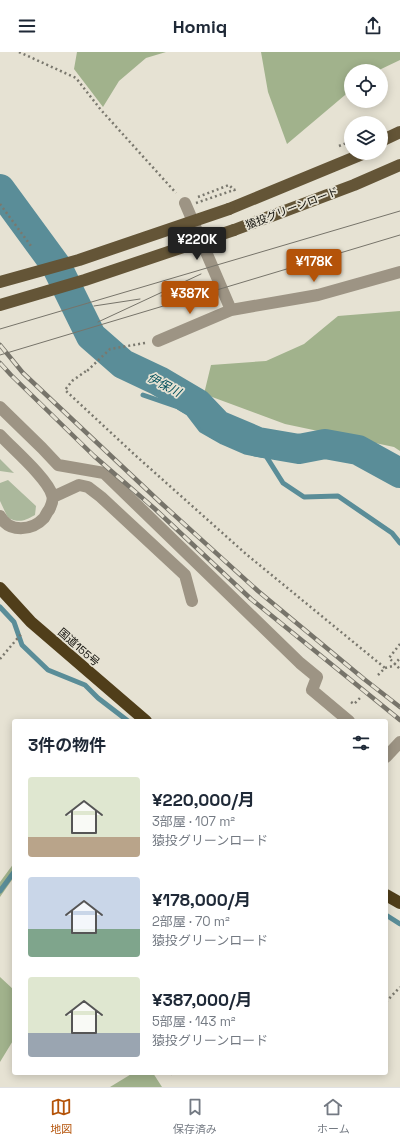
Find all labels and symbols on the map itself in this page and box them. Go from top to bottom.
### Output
street label: 猿投グリーンロード [244,184,340,232]
pin: ¥220K [169,227,225,261]
pin: ¥178K [286,249,342,283]
pin: ¥387K [162,281,218,315]
water label: 伊保川 [144,369,185,401]
street label: 国道155号 [55,625,103,669]

